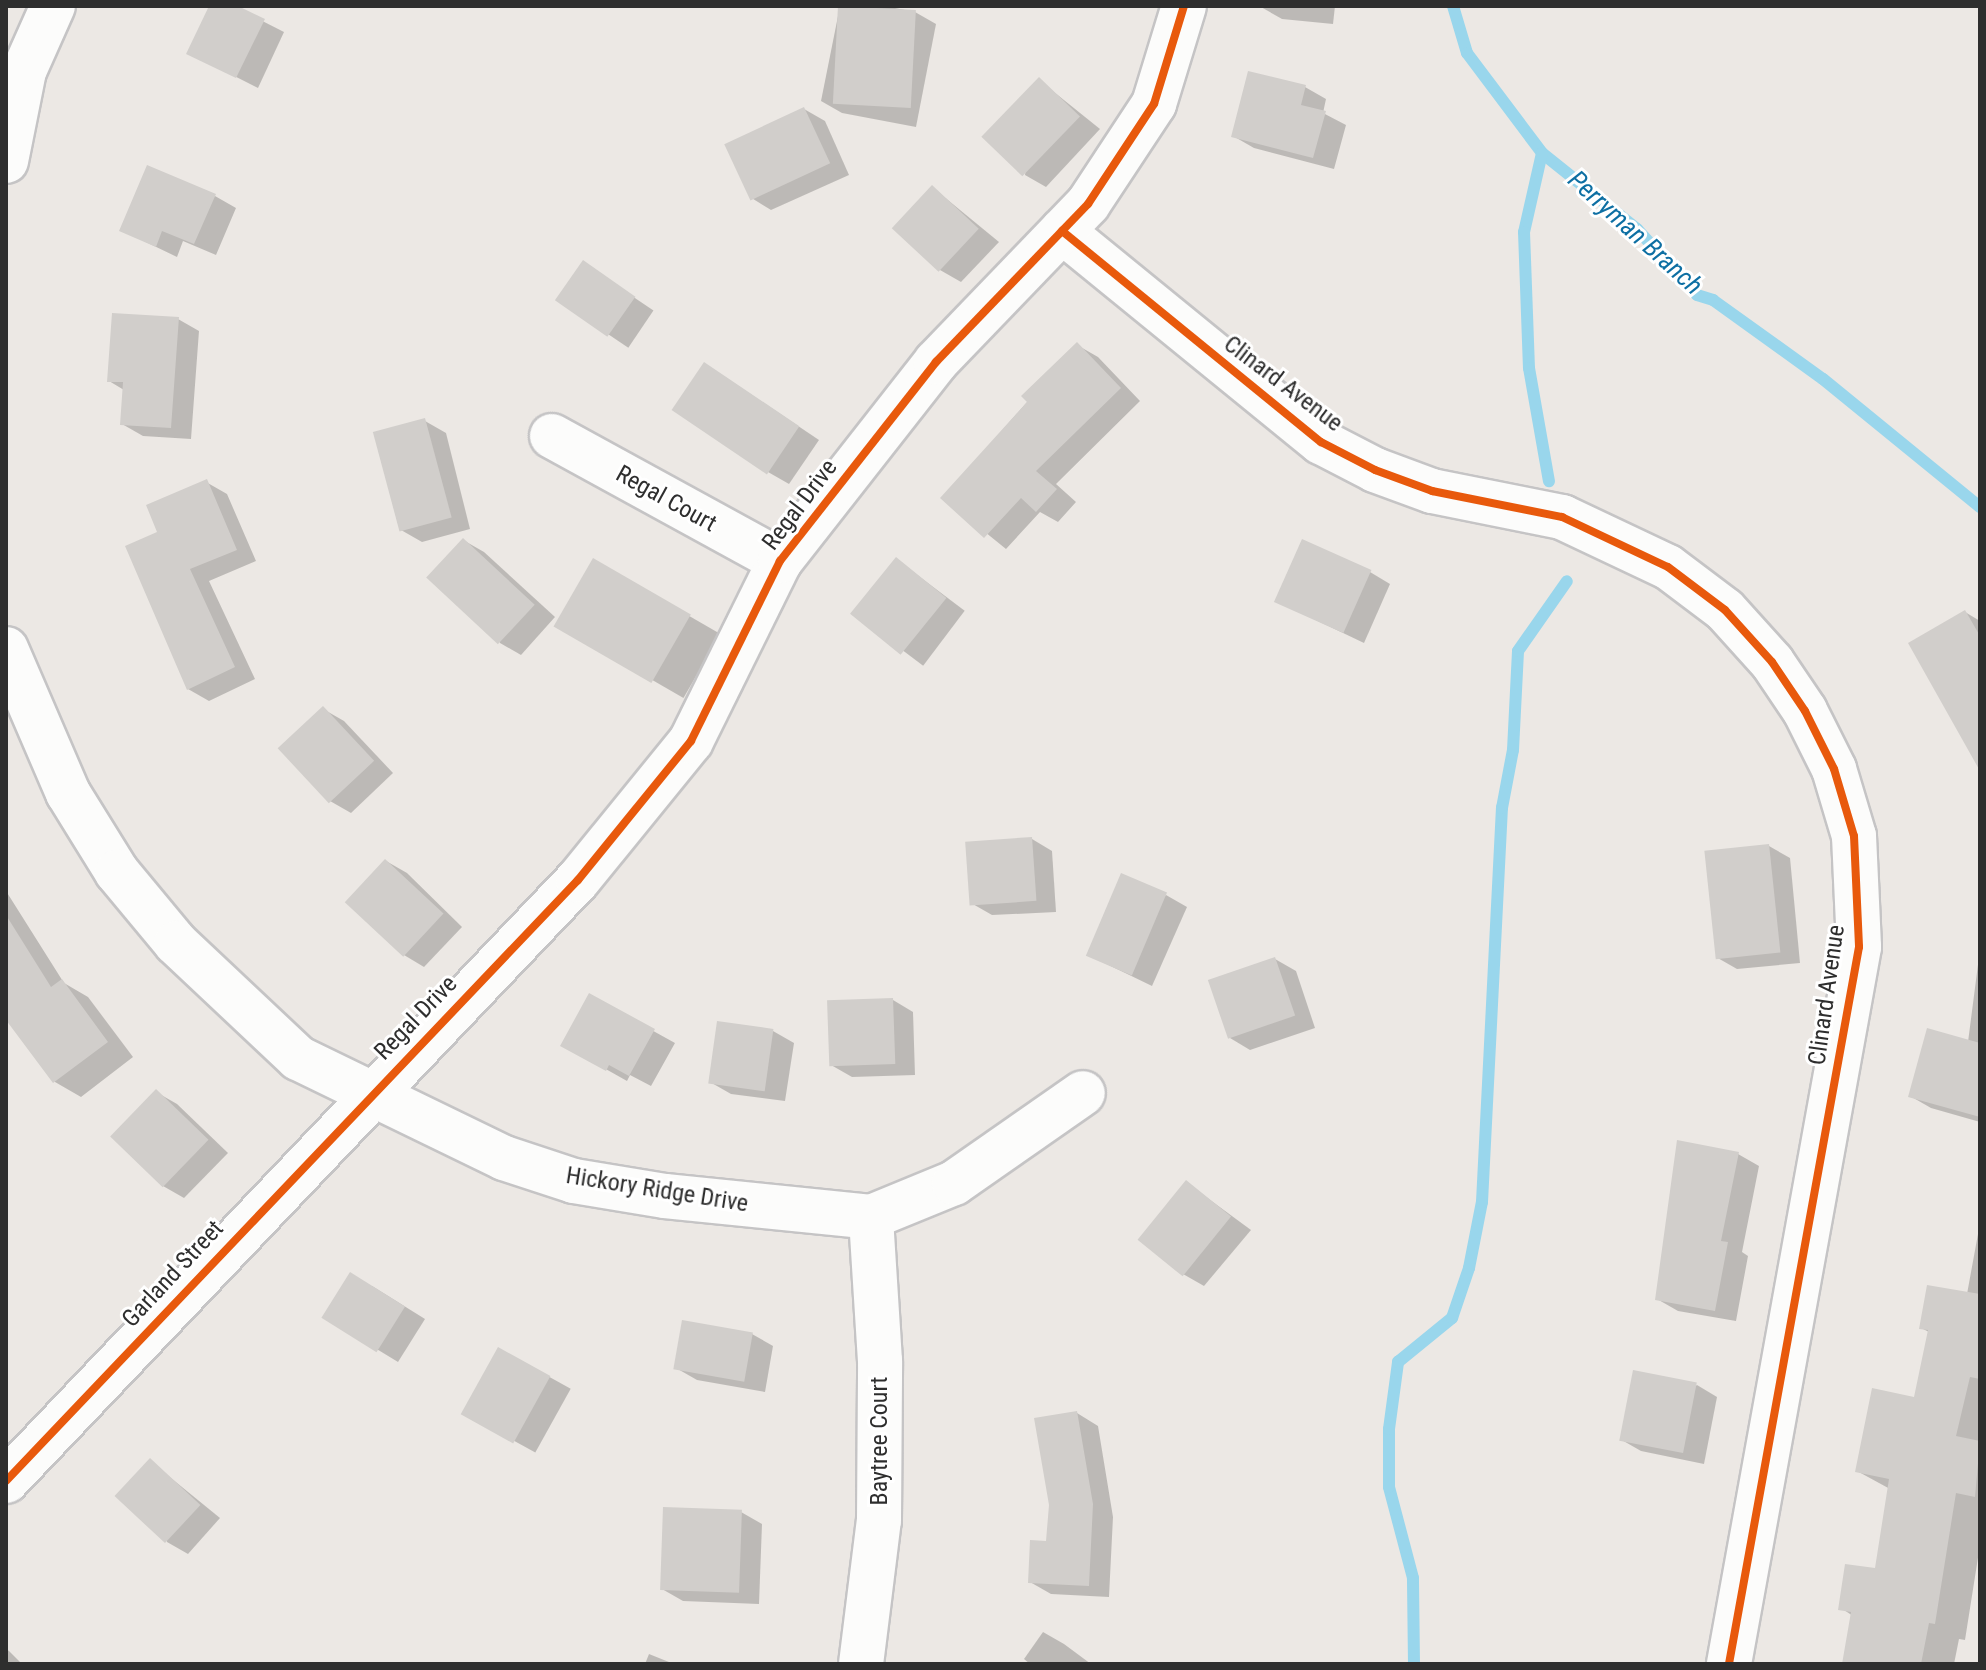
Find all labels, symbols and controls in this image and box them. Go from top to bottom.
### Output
water label: Perryman Branch [1561,165,1709,301]
street label: Clinard Avenue [1218,330,1348,438]
street label: Regal Drive [757,454,843,556]
street label: Regal Court [611,460,721,538]
street label: Clinard Avenue [1803,923,1851,1067]
street label: Regal Drive [369,970,463,1066]
street label: Hickory Ridge Drive [564,1161,750,1219]
street label: Garland Street [116,1215,230,1333]
street label: Baytree Court [866,1377,894,1505]

